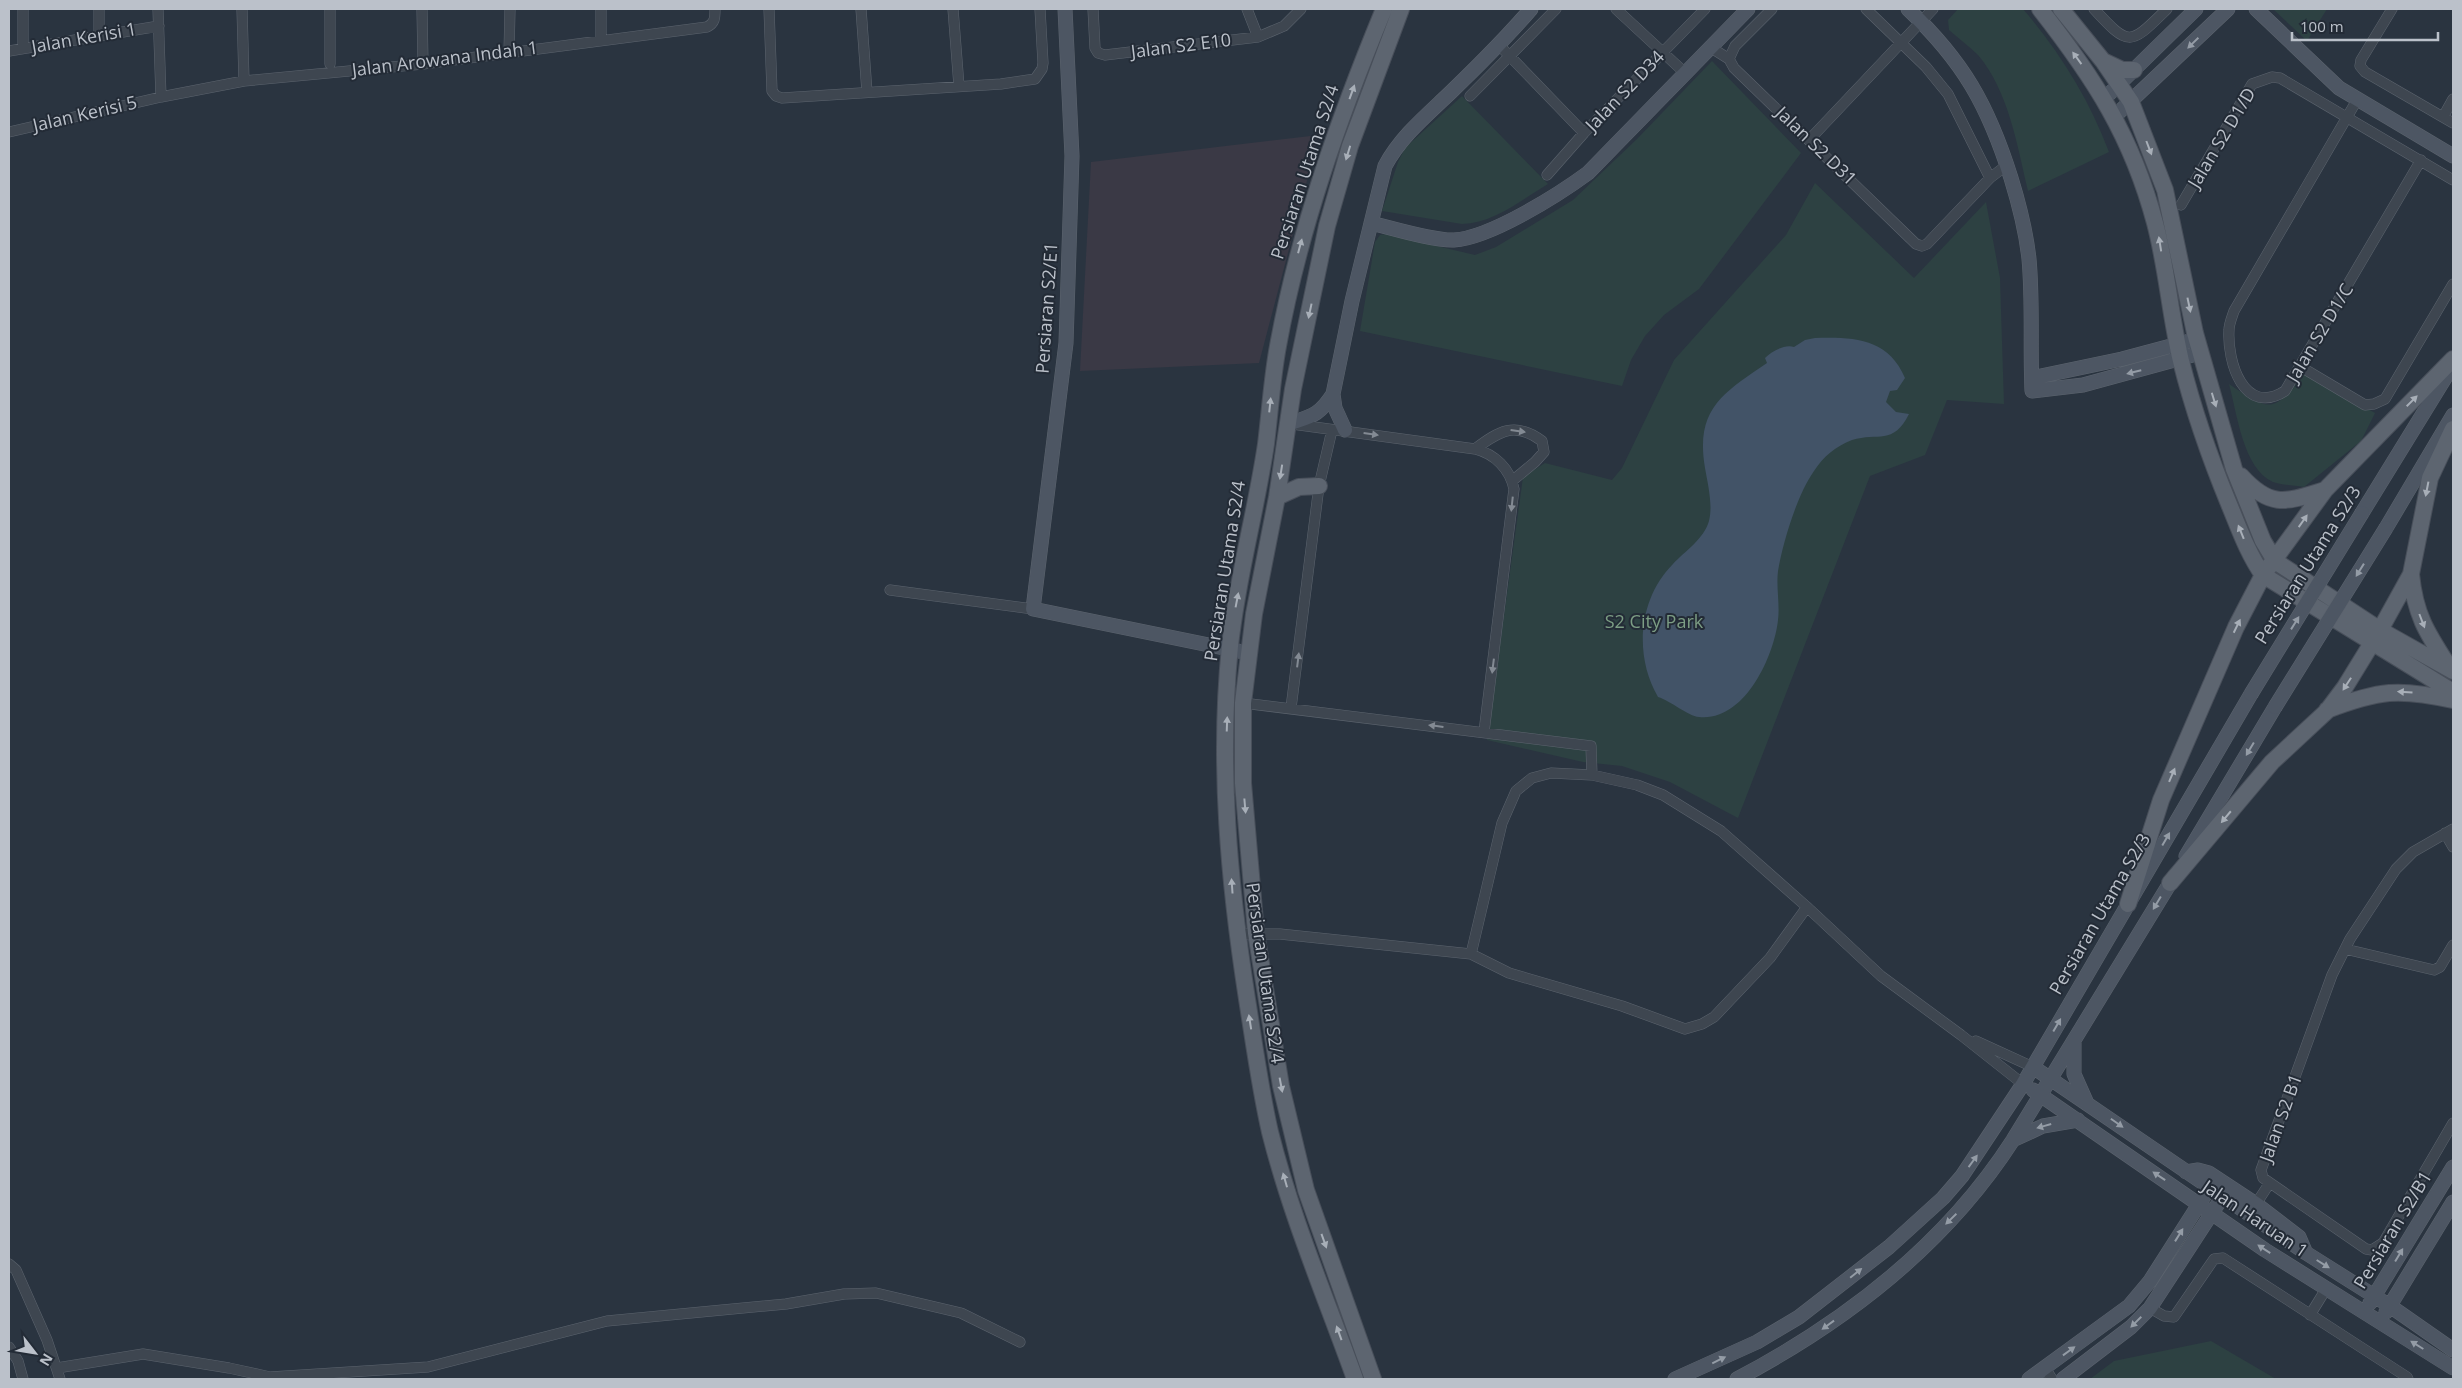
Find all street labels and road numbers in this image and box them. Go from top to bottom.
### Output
street label: Jalan Kerisi 1 [27,16,138,58]
street label: Jalan S2 E10 [1128,27,1232,63]
street label: Jalan Arowana Indah 1 [348,35,539,82]
street label: Jalan S2 D34 [1578,45,1669,137]
street label: Persiaran Utama S2/4 [1264,81,1344,262]
street label: Jalan S2 D1/D [2181,83,2261,194]
street label: Jalan Kerisi 5 [28,89,139,137]
street label: Jalan S2 D31 [1770,99,1862,190]
street label: Persiaran S2/E1 [1029,241,1063,374]
street label: Jalan S2 D1/C [2279,279,2358,388]
street label: Persiaran Utama S2/4 [1198,479,1250,663]
street label: Persiaran Utama S2/3 [2249,481,2366,648]
street label: Persiaran Utama S2/3 [2043,829,2155,998]
street label: Persiaran Utama S2/4 [1241,881,1291,1065]
street label: Jalan S2 B1 [2252,1070,2307,1167]
street label: Persiaran S2/B1 [2348,1166,2437,1293]
street label: Jalan Haruan 1 [2196,1173,2313,1262]

